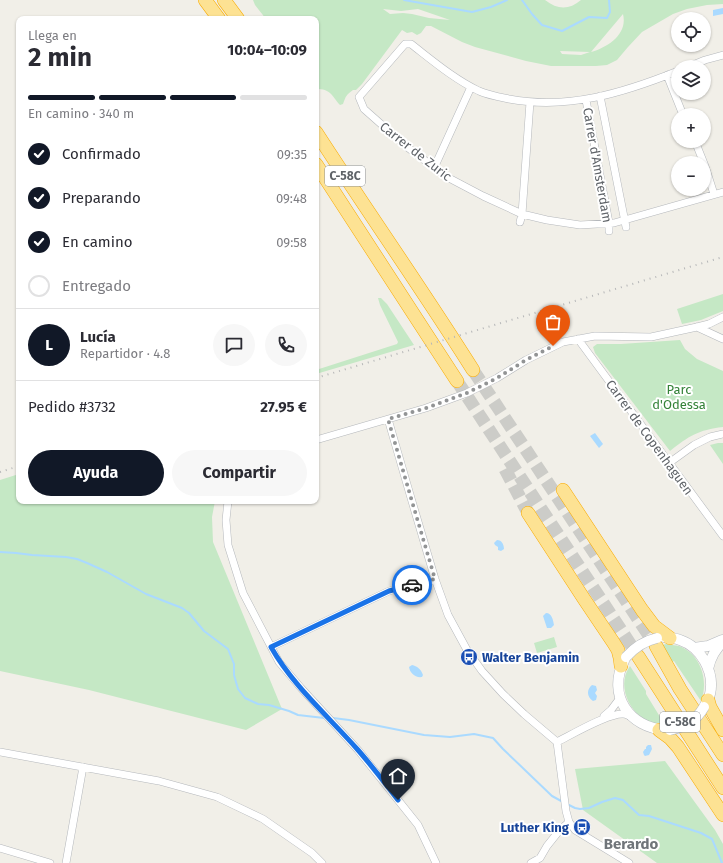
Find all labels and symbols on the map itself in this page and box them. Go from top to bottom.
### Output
street label: Carrer d'Amsterdam [580,106,615,224]
street label: Carrer de Zuric [377,119,454,184]
road number: C-58C [325,166,365,186]
pin [536,305,570,346]
street label: Carrer de Copenhaguen [603,377,696,498]
park label: Parc d'Odessa [652,382,706,412]
courier [392,565,432,605]
bus stop icon: Walter Benjamin [459,647,479,667]
place label: Walter Benjamin [482,650,579,665]
road number: C-58C [660,712,700,732]
pin [381,759,415,800]
bus stop icon: Luther King [572,817,592,837]
place label: Luther King [501,820,570,835]
district label: Berardo [604,835,659,853]

